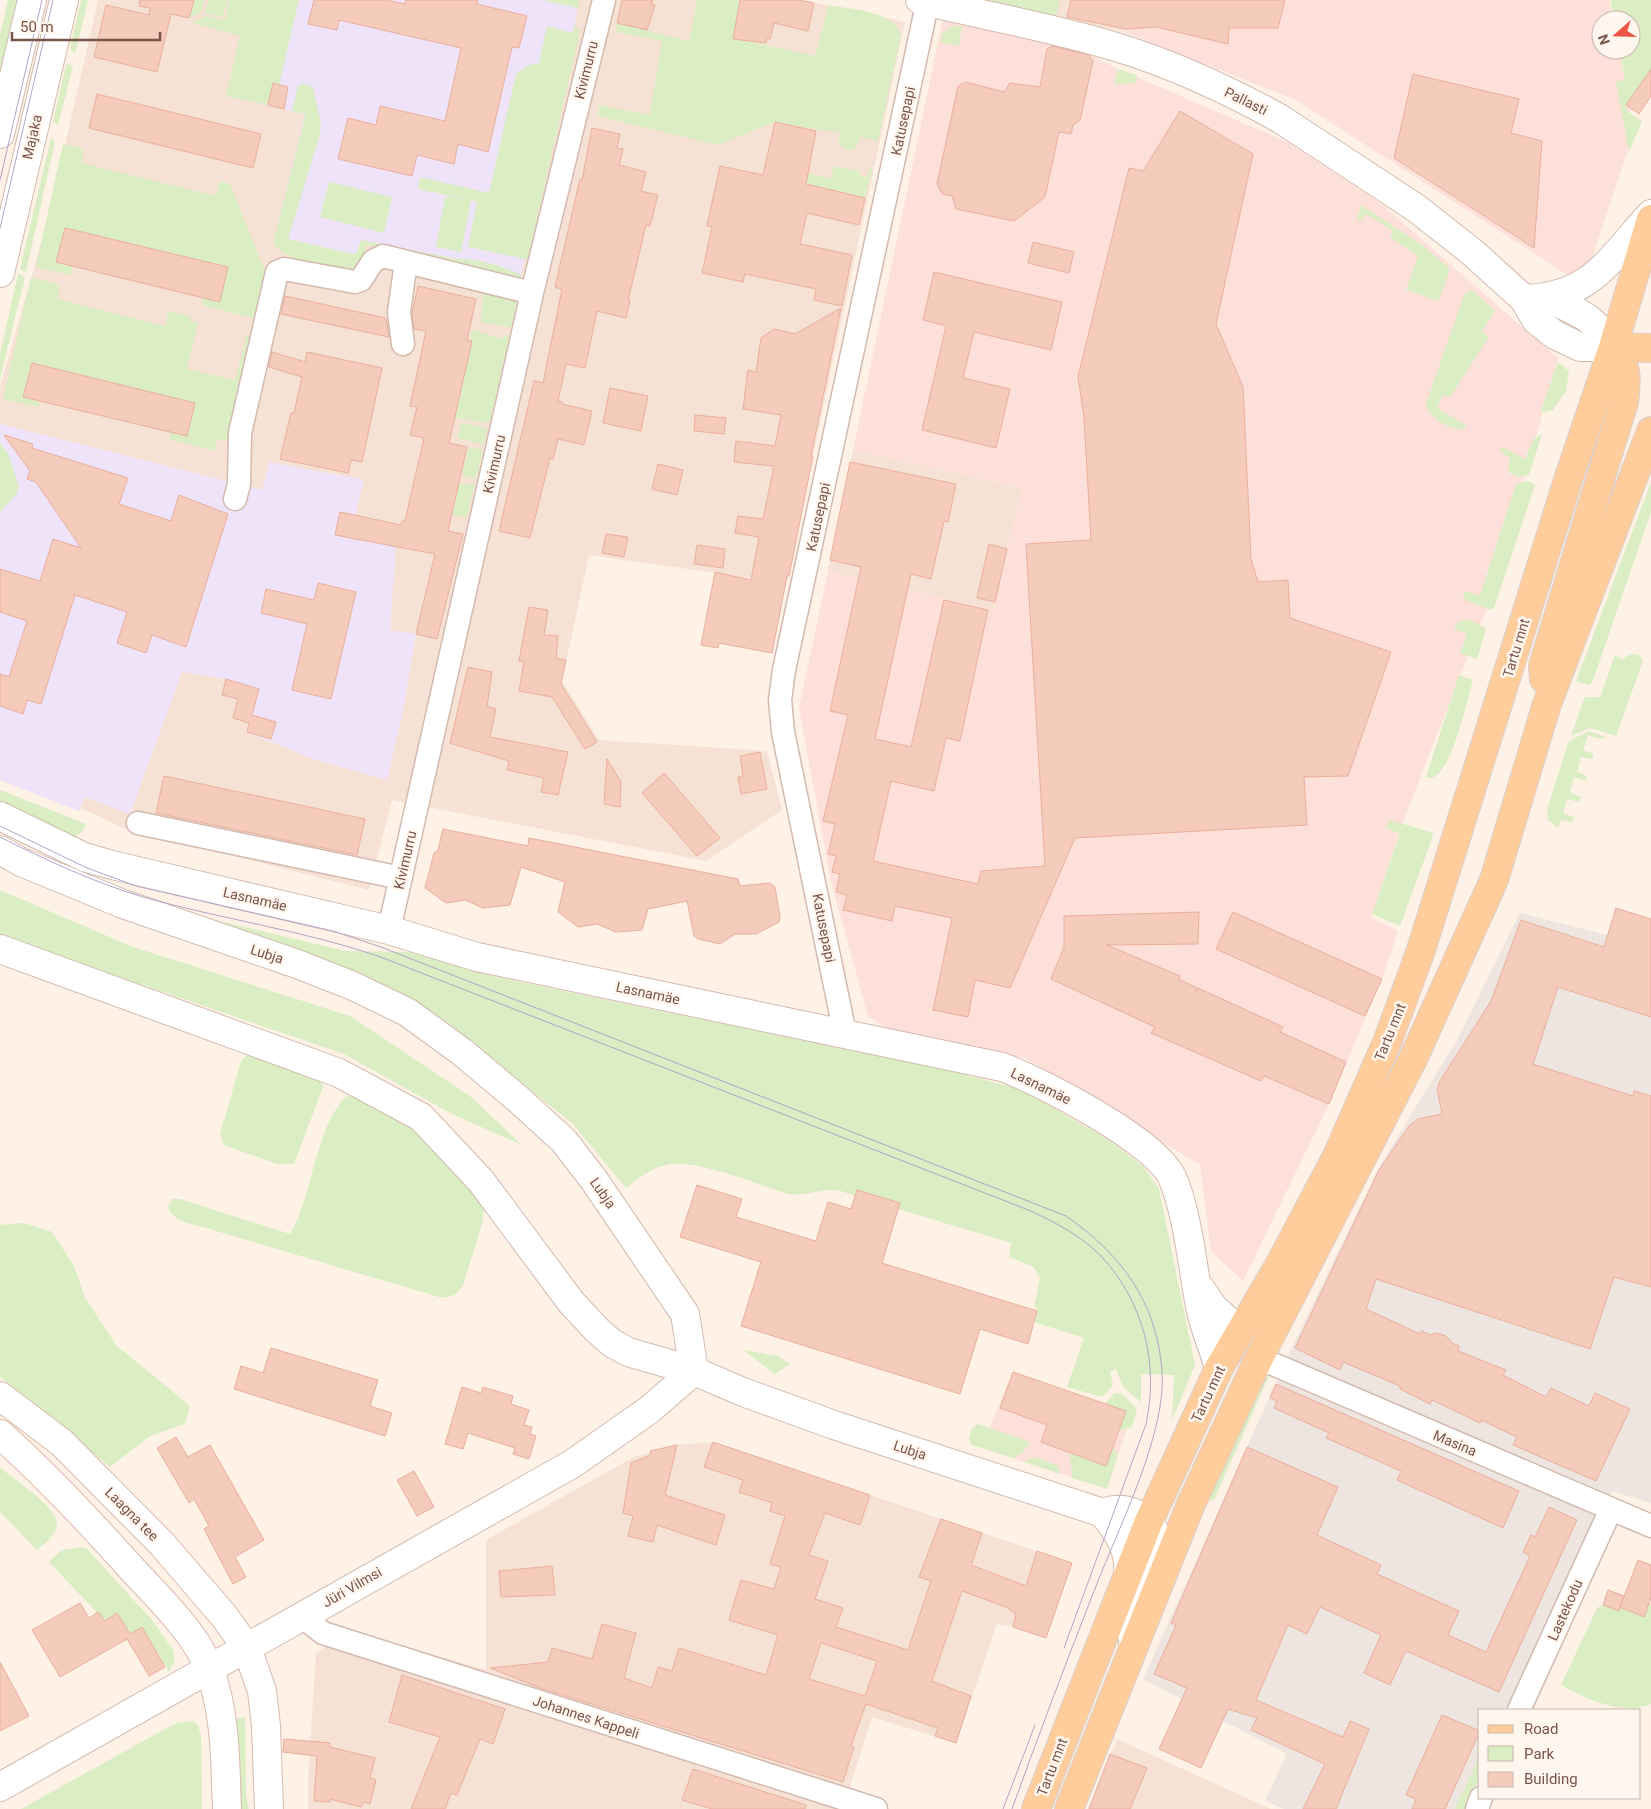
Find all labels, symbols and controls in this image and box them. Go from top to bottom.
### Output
scale bar [12,10,160,42]
north arrow [1591,10,1641,60]
text: 50 m [20,18,54,36]
text: N [1595,32,1613,47]
street label: Kivimurru [571,39,601,101]
street label: Pallasti [1222,84,1270,118]
street label: Katusepapi [888,85,918,157]
street label: Majaka [19,113,45,161]
street label: Kivimurru [480,433,508,495]
street label: Katusepapi [803,481,833,553]
street label: Tartu mnt [1499,616,1533,679]
street label: Kivimurru [391,829,419,891]
street label: Lasnamäe [222,884,288,914]
street label: Katusepapi [809,892,839,964]
street label: Lubja [248,941,286,967]
street label: Lasnamäe [615,978,681,1008]
street label: Tartu mnt [1371,1001,1409,1063]
street label: Lasnamäe [1008,1065,1074,1107]
street label: Lubja [587,1175,619,1211]
street label: Tartu mnt [1188,1363,1228,1425]
street label: Masina [1431,1427,1479,1459]
street label: Lubja [891,1437,929,1463]
street label: Laagna tee [102,1484,162,1544]
street label: Jüri Vilmsi [320,1564,384,1610]
street label: Lastekodu [1544,1577,1586,1643]
street label: Johannes Kappeli [531,1692,641,1742]
legend [1478,1709,1641,1799]
text: Road [1524,1720,1558,1738]
street label: Tartu mnt [1034,1735,1070,1798]
text: Park [1524,1745,1555,1763]
text: Building [1524,1770,1578,1788]

